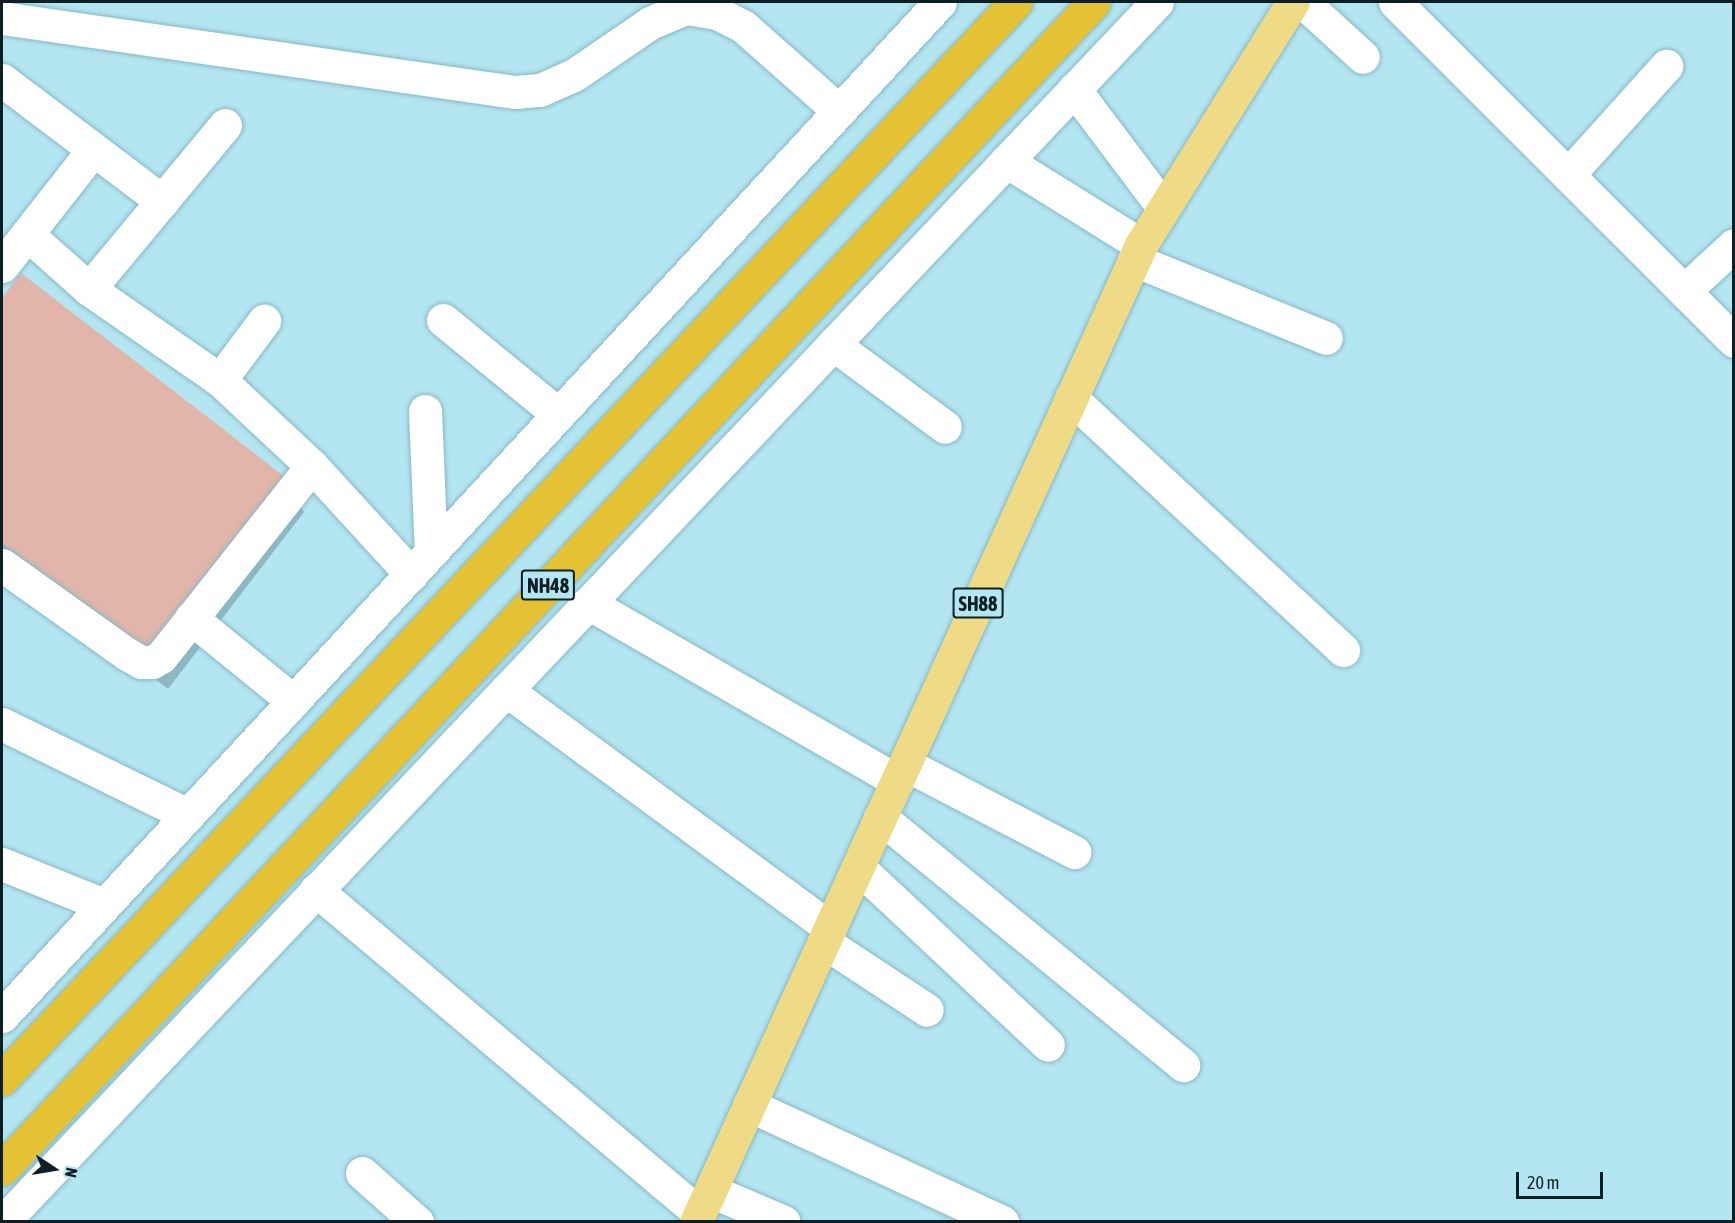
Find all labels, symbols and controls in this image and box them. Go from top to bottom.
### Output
road number: NH48 [520,568,576,602]
road number: SH88 [952,586,1004,620]
north arrow [24,1139,84,1199]
scale bar [1519,1160,1606,1198]
text: N [62,1166,81,1179]
text: 20 m [1527,1172,1559,1193]

